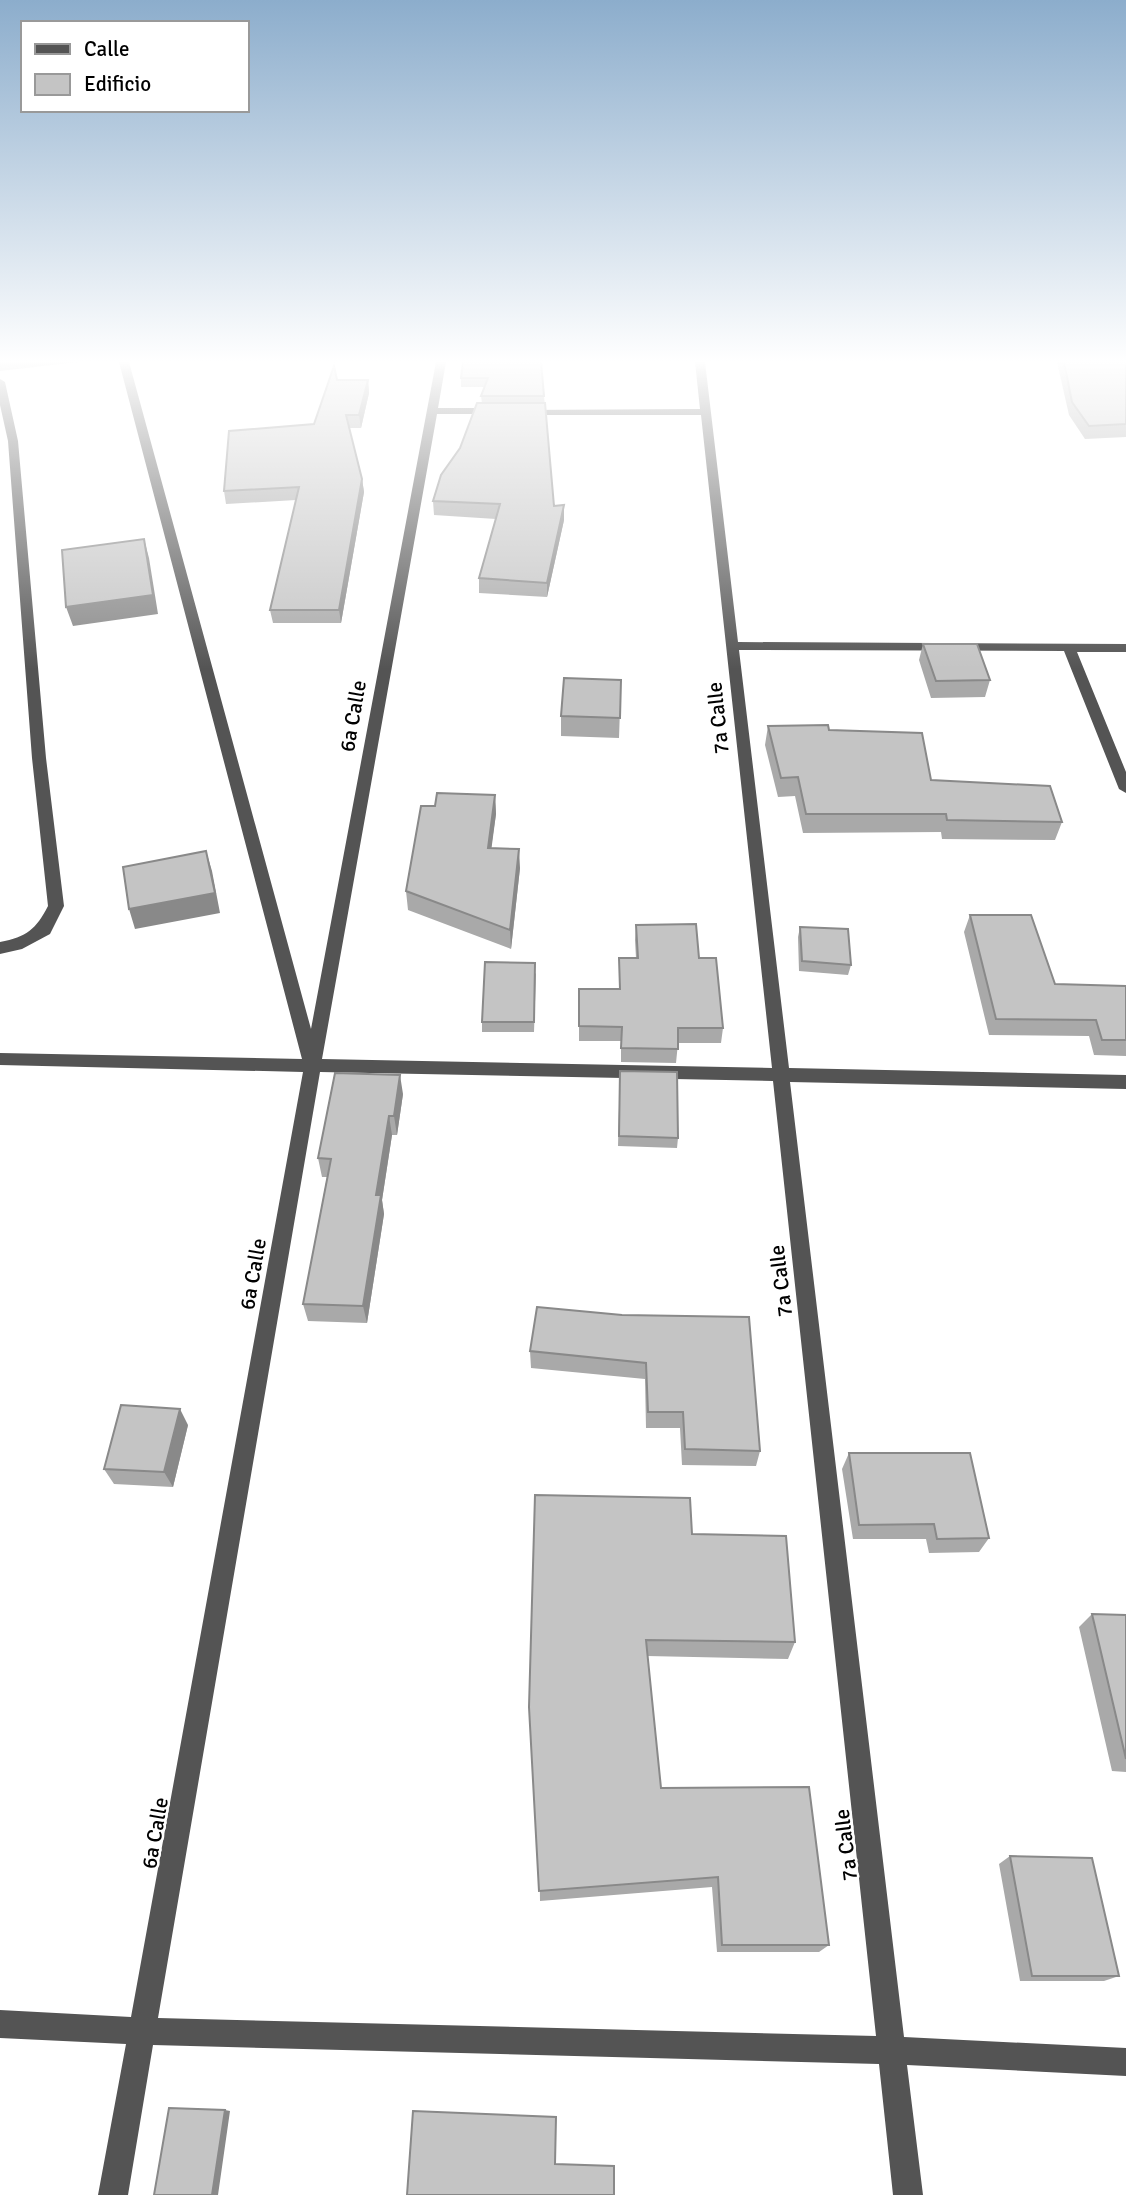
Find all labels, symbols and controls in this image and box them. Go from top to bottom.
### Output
legend [21,21,248,112]
text: Calle [84,36,130,62]
text: Edificio [84,71,151,97]
street label: 6a Calle [334,678,372,754]
street label: 7a Calle [701,681,735,755]
street label: 6a Calle [234,1236,272,1312]
street label: 7a Calle [764,1244,798,1318]
street label: 6a Calle [136,1795,174,1871]
street label: 7a Calle [829,1808,863,1882]

